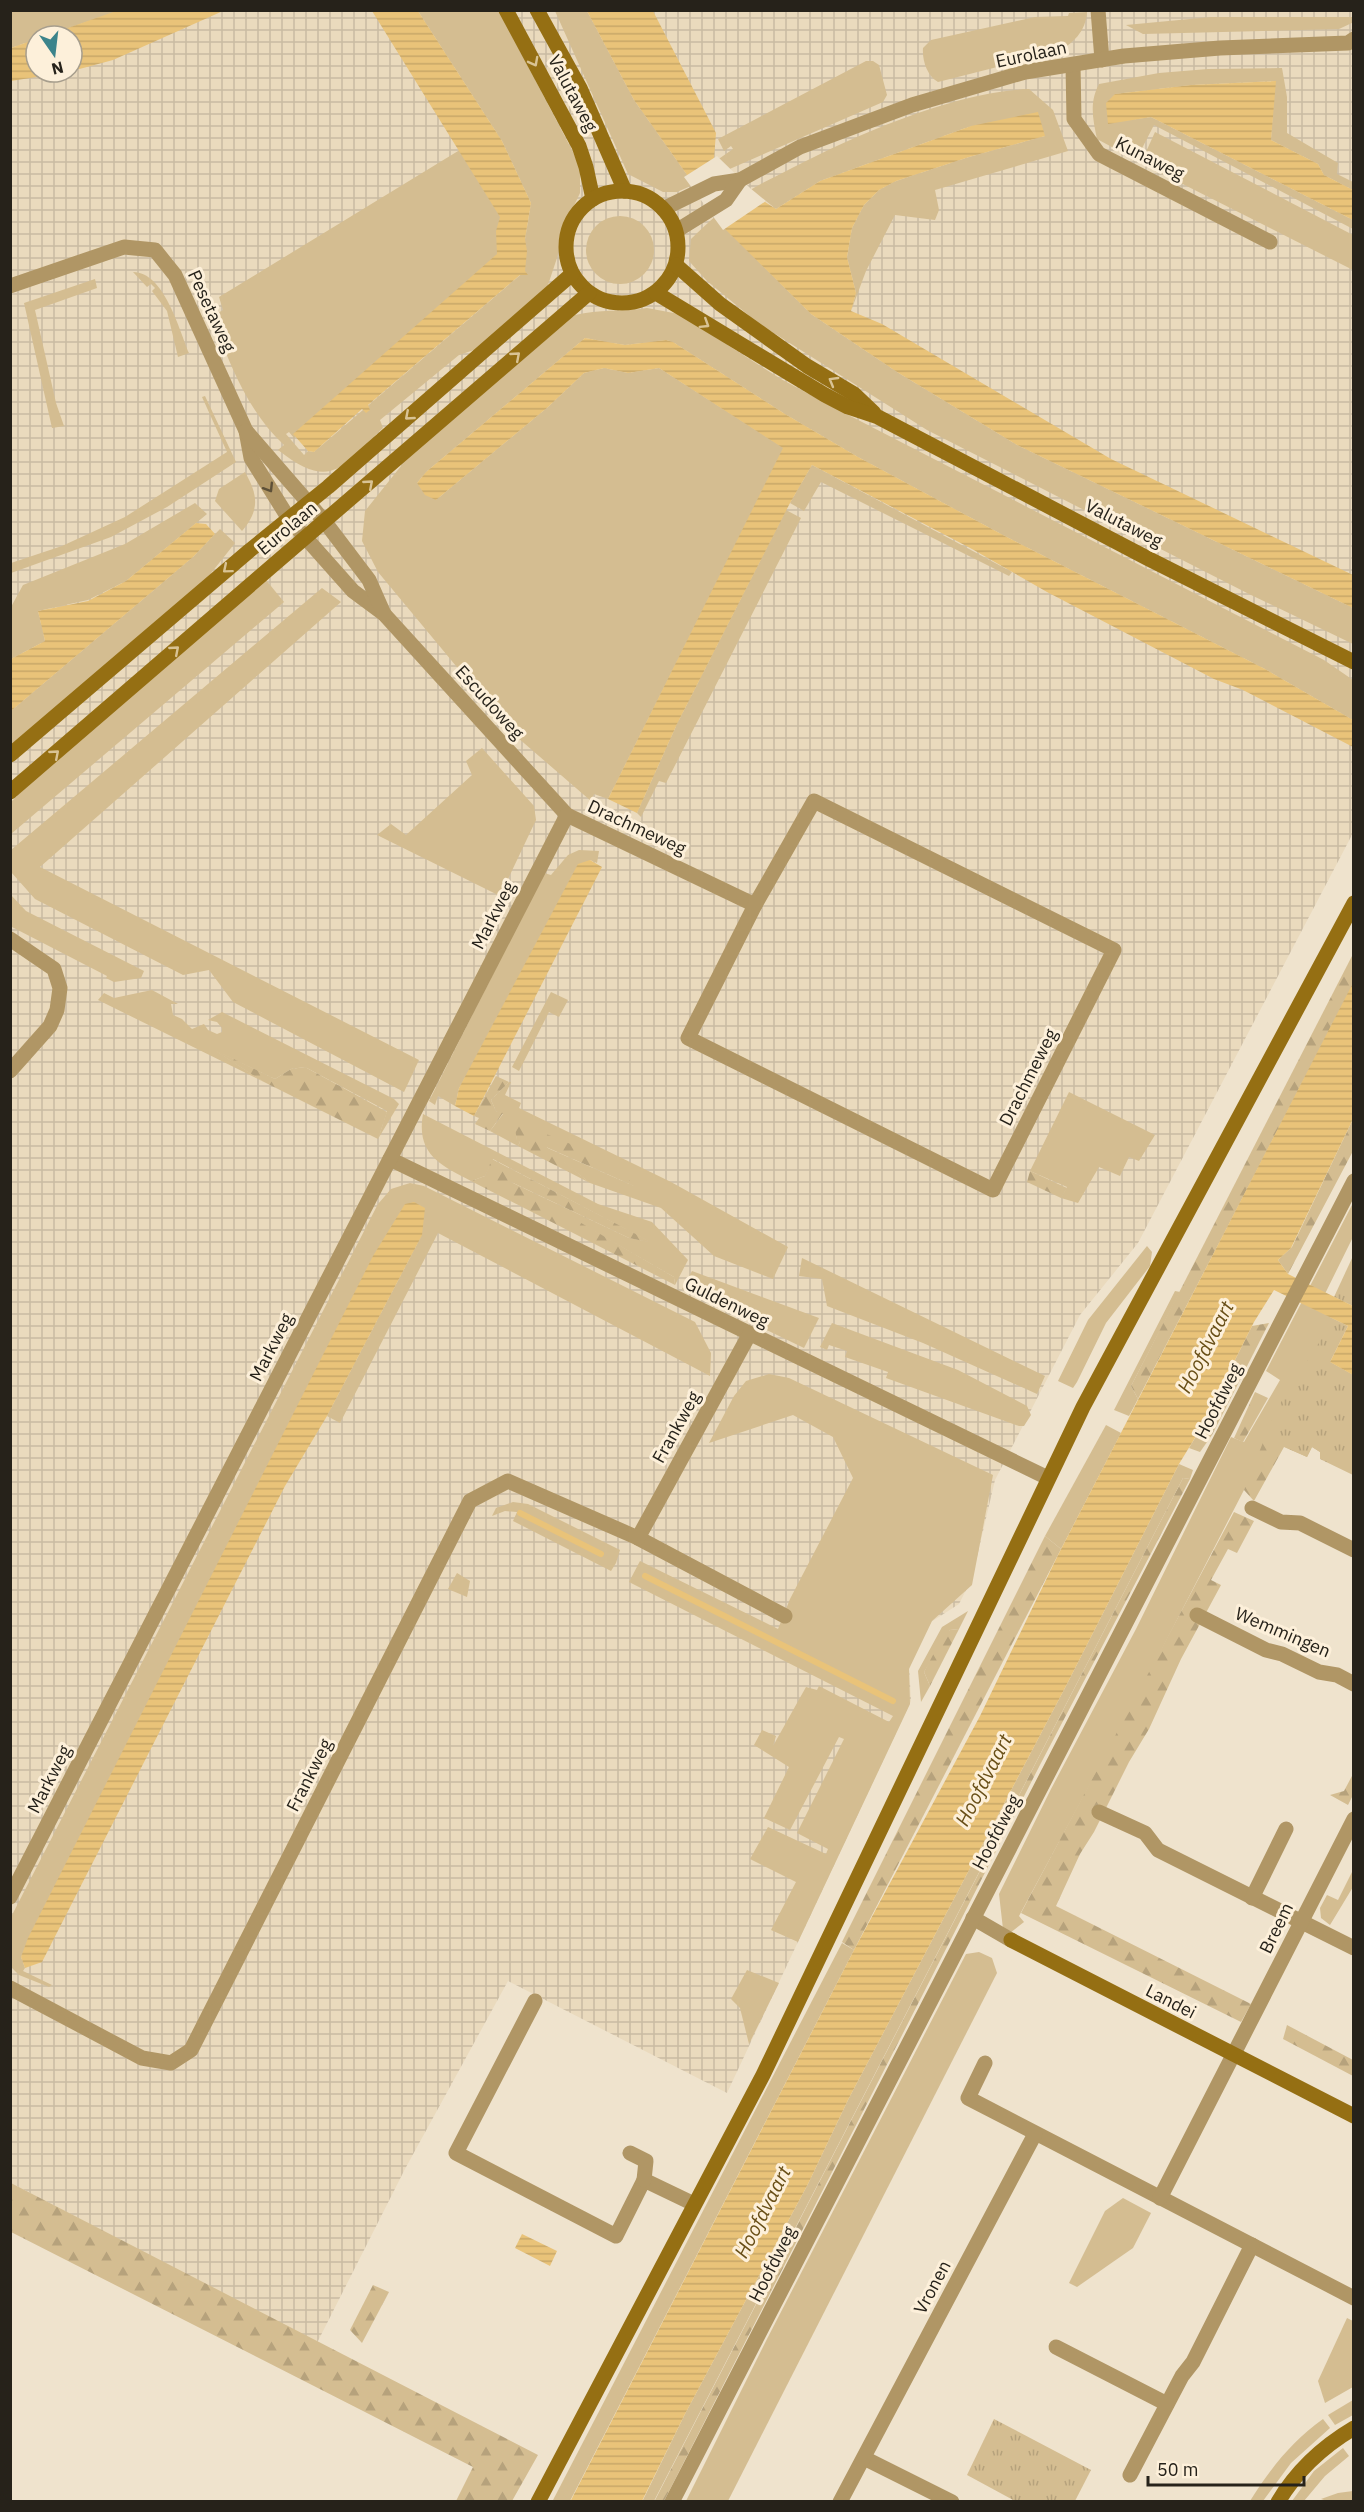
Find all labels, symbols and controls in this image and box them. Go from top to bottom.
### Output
north arrow [24,24,84,84]
street label: Eurolaan [994,35,1068,73]
street label: Valutaweg [543,50,603,136]
one-way arrow [527,56,538,66]
text: N [50,57,66,80]
street label: Kunaweg [1112,131,1189,185]
street label: Pesetaweg [183,266,241,356]
one-way arrow [699,316,709,328]
one-way arrow [509,352,520,363]
one-way arrow [829,377,839,388]
one-way arrow [405,409,416,420]
one-way arrow [362,480,373,491]
one-way arrow [262,482,274,492]
street label: Valutaweg [1081,494,1167,553]
street label: Eurolaan [252,496,322,560]
one-way arrow [223,562,234,573]
one-way arrow [168,646,179,657]
street label: Escudoweg [451,660,530,744]
one-way arrow [48,750,59,761]
street label: Drachmeweg [584,794,690,860]
street label: Markweg [466,877,520,953]
street label: Drachmeweg [994,1024,1063,1130]
street label: Guldenweg [681,1272,773,1333]
water label: Hoofdvaart [1170,1296,1240,1398]
street label: Markweg [244,1309,298,1385]
street label: Hoofdweg [1189,1359,1247,1443]
street label: Frankweg [647,1387,705,1467]
street label: Wemmingen [1232,1602,1334,1662]
water label: Hoofdvaart [948,1729,1018,1831]
street label: Frankweg [281,1734,337,1815]
street label: Markweg [22,1741,76,1817]
street label: Hoofdweg [967,1790,1026,1874]
street label: Breem [1254,1899,1298,1957]
street label: Landei [1142,1979,1200,2023]
water label: Hoofdvaart [727,2161,797,2263]
street label: Hoofdweg [743,2222,801,2306]
street label: Vronen [908,2256,956,2318]
scale bar [1148,2449,1304,2487]
text: 50 m [1157,2458,1199,2481]

